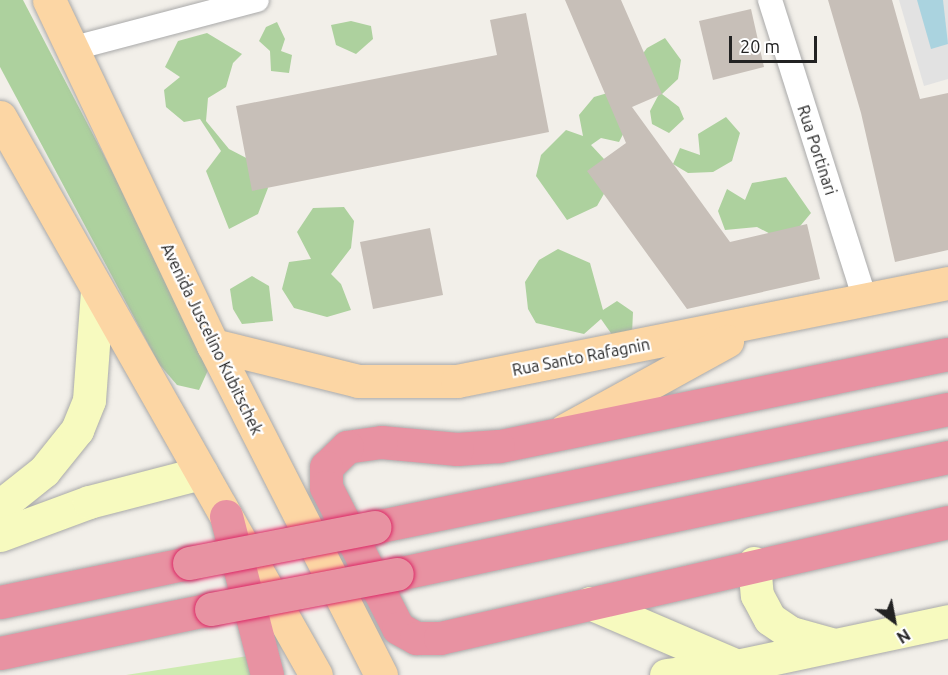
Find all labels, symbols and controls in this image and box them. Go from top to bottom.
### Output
scale bar [732,24,820,62]
text: 20 m [740,36,780,56]
street label: Rua Portinari [793,103,841,197]
street label: Avenida Juscelino Kubitschek [157,240,267,438]
street label: Rua Santo Rafagnin [511,334,651,380]
north arrow [864,591,924,651]
text: N [894,625,913,647]

